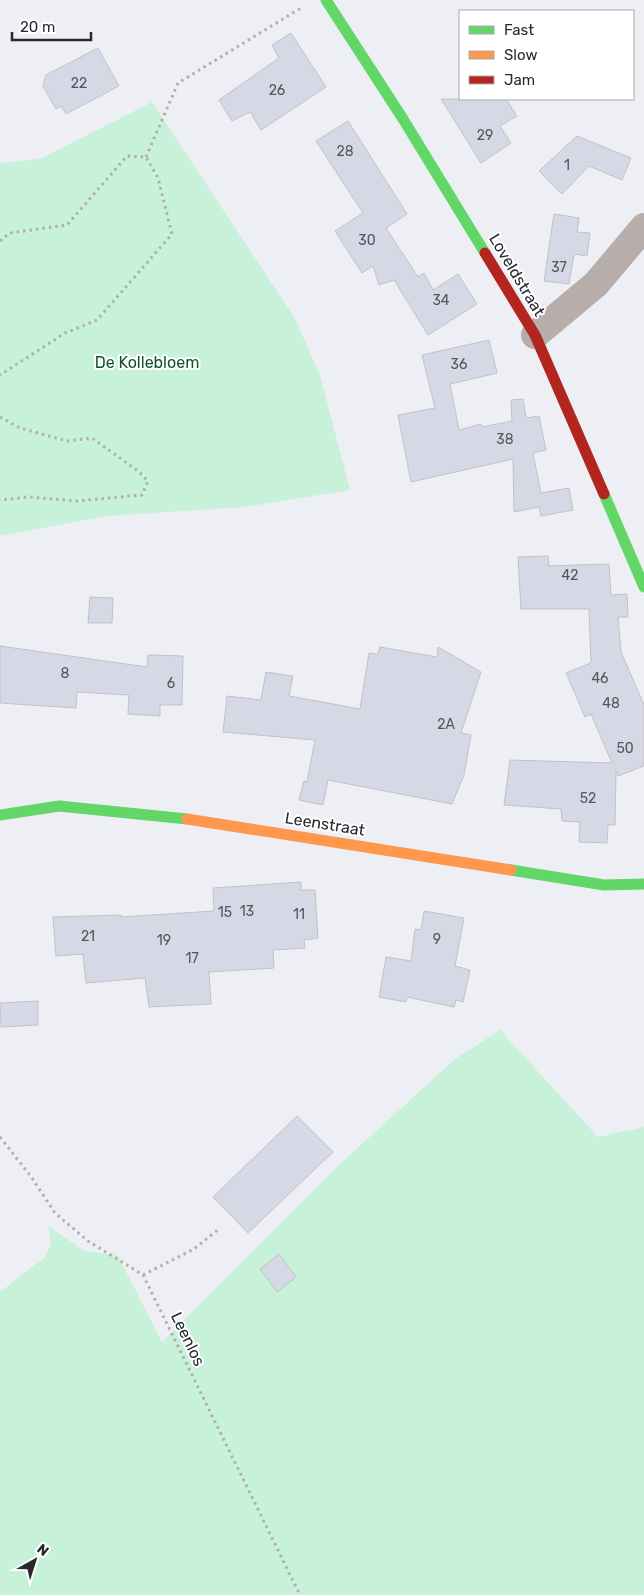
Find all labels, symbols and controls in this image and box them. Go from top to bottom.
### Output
scale bar [12,10,91,42]
legend [459,10,634,100]
text: 20 m [20,18,55,36]
text: Fast [504,21,534,39]
text: Slow [504,46,537,64]
text: Jam [504,71,535,89]
house number: 22 [71,75,87,92]
house number: 26 [269,82,285,99]
house number: 29 [477,127,493,144]
house number: 28 [336,143,354,160]
house number: 1 [564,157,570,174]
street label: Loveldstraat [485,230,549,320]
house number: 30 [358,232,376,249]
house number: 37 [551,259,567,276]
house number: 34 [432,292,450,309]
park label: De Kollebloem [95,353,199,372]
house number: 36 [451,356,467,373]
house number: 38 [496,431,514,448]
house number: 42 [562,567,578,584]
house number: 8 [61,665,70,682]
house number: 46 [591,670,609,687]
house number: 6 [167,675,175,692]
house number: 48 [602,695,620,712]
house number: 2A [437,716,455,733]
house number: 50 [616,740,634,757]
house number: 52 [580,790,596,807]
street label: Leenstraat [284,808,366,840]
house number: 13 [240,903,254,920]
house number: 15 [218,904,232,921]
house number: 11 [293,906,305,923]
house number: 21 [81,928,95,945]
house number: 9 [433,931,441,948]
house number: 19 [157,932,171,949]
house number: 17 [185,950,199,967]
street label: Leenlos [167,1309,209,1369]
north arrow [10,1535,60,1585]
text: N [34,1541,52,1560]

